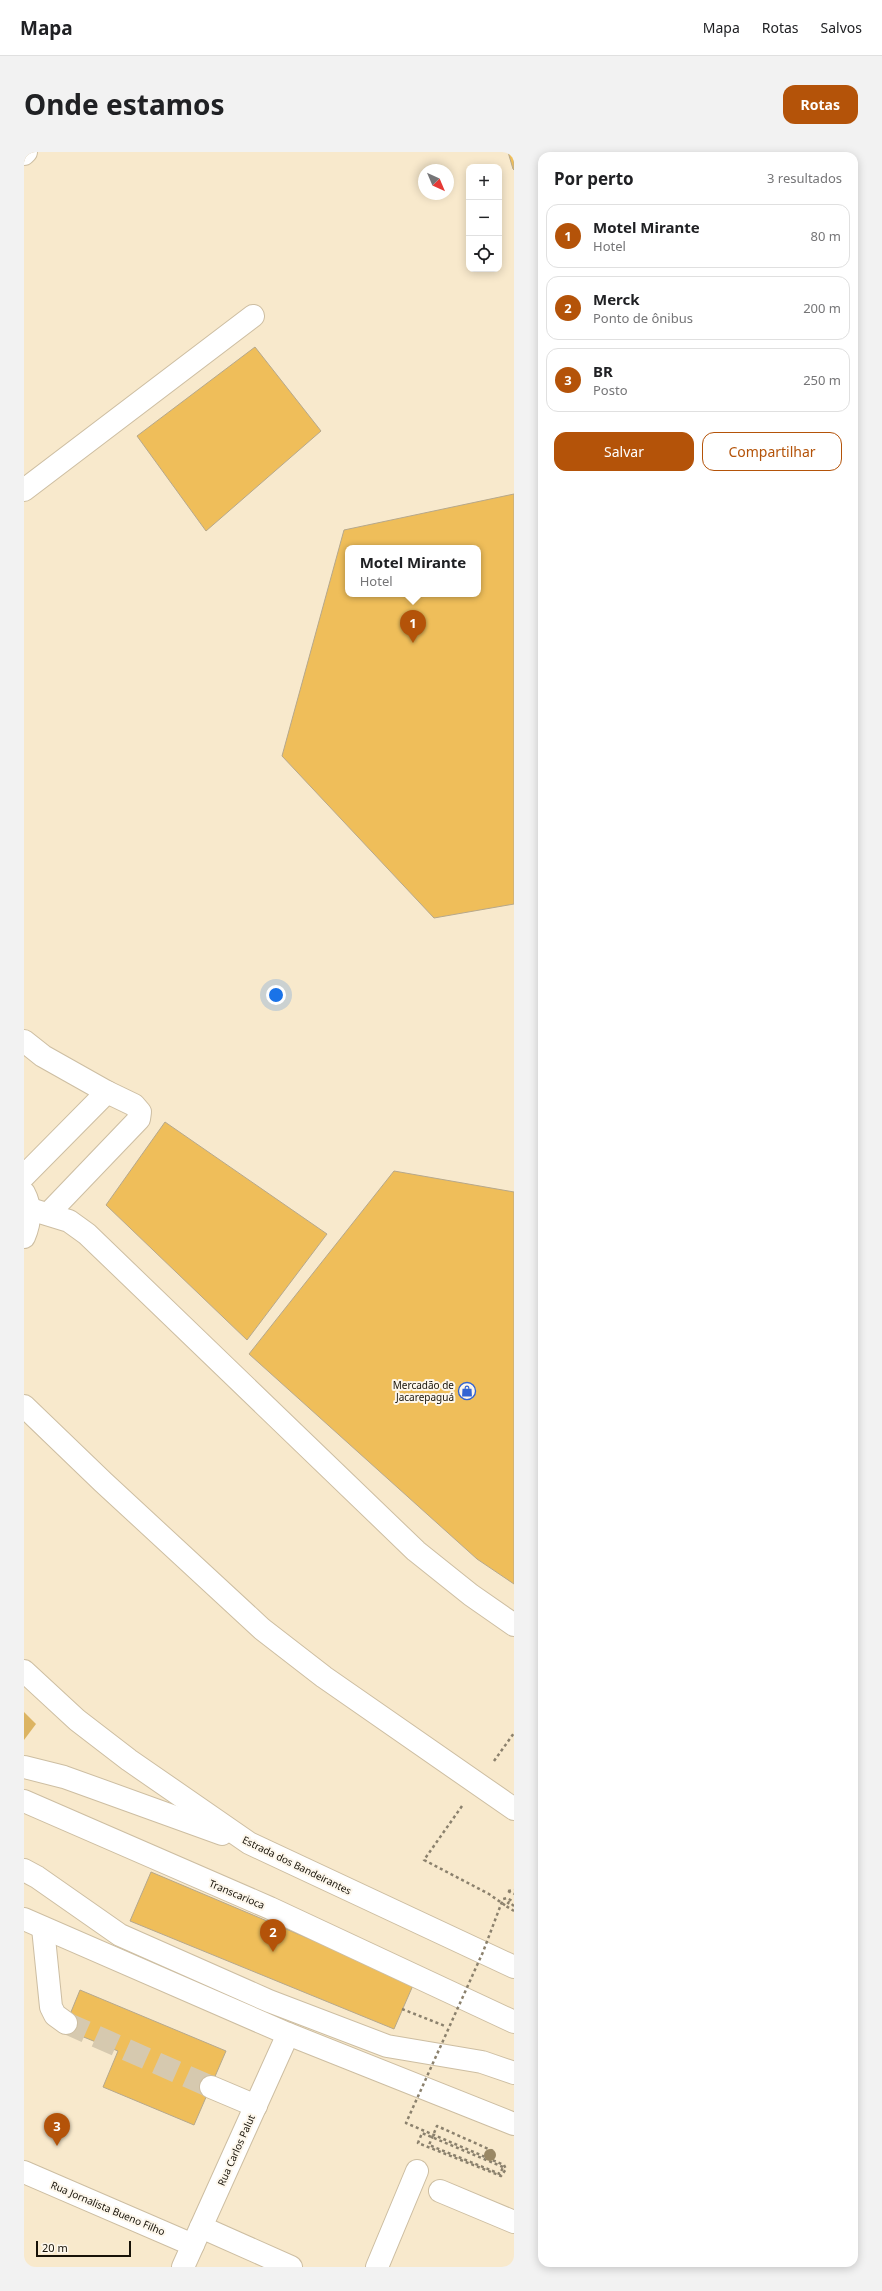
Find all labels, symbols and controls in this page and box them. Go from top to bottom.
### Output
text: Mapa [20,15,73,41]
text: Mapa [703,18,740,37]
text: Rotas [762,18,799,37]
text: Salvos [821,18,862,37]
text: Onde estamos [24,85,225,123]
button: Rotas [783,85,858,124]
north arrow [418,164,454,200]
map controls [466,164,502,272]
button: + [466,164,502,200]
text: Por perto [554,167,634,190]
text: 3 resultados [767,169,842,187]
button: − [466,200,502,236]
text: Motel Mirante [593,217,700,237]
text: 1 [564,227,572,245]
text: 80 m [811,227,841,245]
button: locate [466,236,502,272]
text: Hotel [593,237,626,255]
text: Merck [593,289,640,309]
text: 2 [564,299,572,317]
text: 200 m [803,299,841,317]
text: Ponto de ônibus [593,309,693,327]
text: BR [593,361,613,381]
text: 3 [564,371,572,389]
text: 250 m [803,371,841,389]
text: Posto [593,381,628,399]
button: Salvar [554,432,694,471]
button: Compartilhar [702,432,842,471]
popup [345,545,481,597]
text: Motel Mirante [360,552,466,572]
text: Hotel [360,572,393,590]
pin: 1 [400,610,426,643]
your location [266,985,286,1005]
place label: Mercadão de Jacarepaguá [393,1378,454,1404]
shop icon: Mercadão de Jacarepaguá [457,1381,477,1401]
street label: Estrada dos Bandeirantes [240,1832,354,1898]
street label: Transcarioca [207,1876,267,1912]
pin: 2 [260,1919,286,1952]
street label: Rua Carlos Palut [214,2112,258,2188]
pin: 3 [44,2113,70,2146]
street label: Rua Jornalista Bueno Filho [49,2178,167,2238]
scale bar [36,2239,131,2258]
text: 20 m [42,2240,68,2255]

